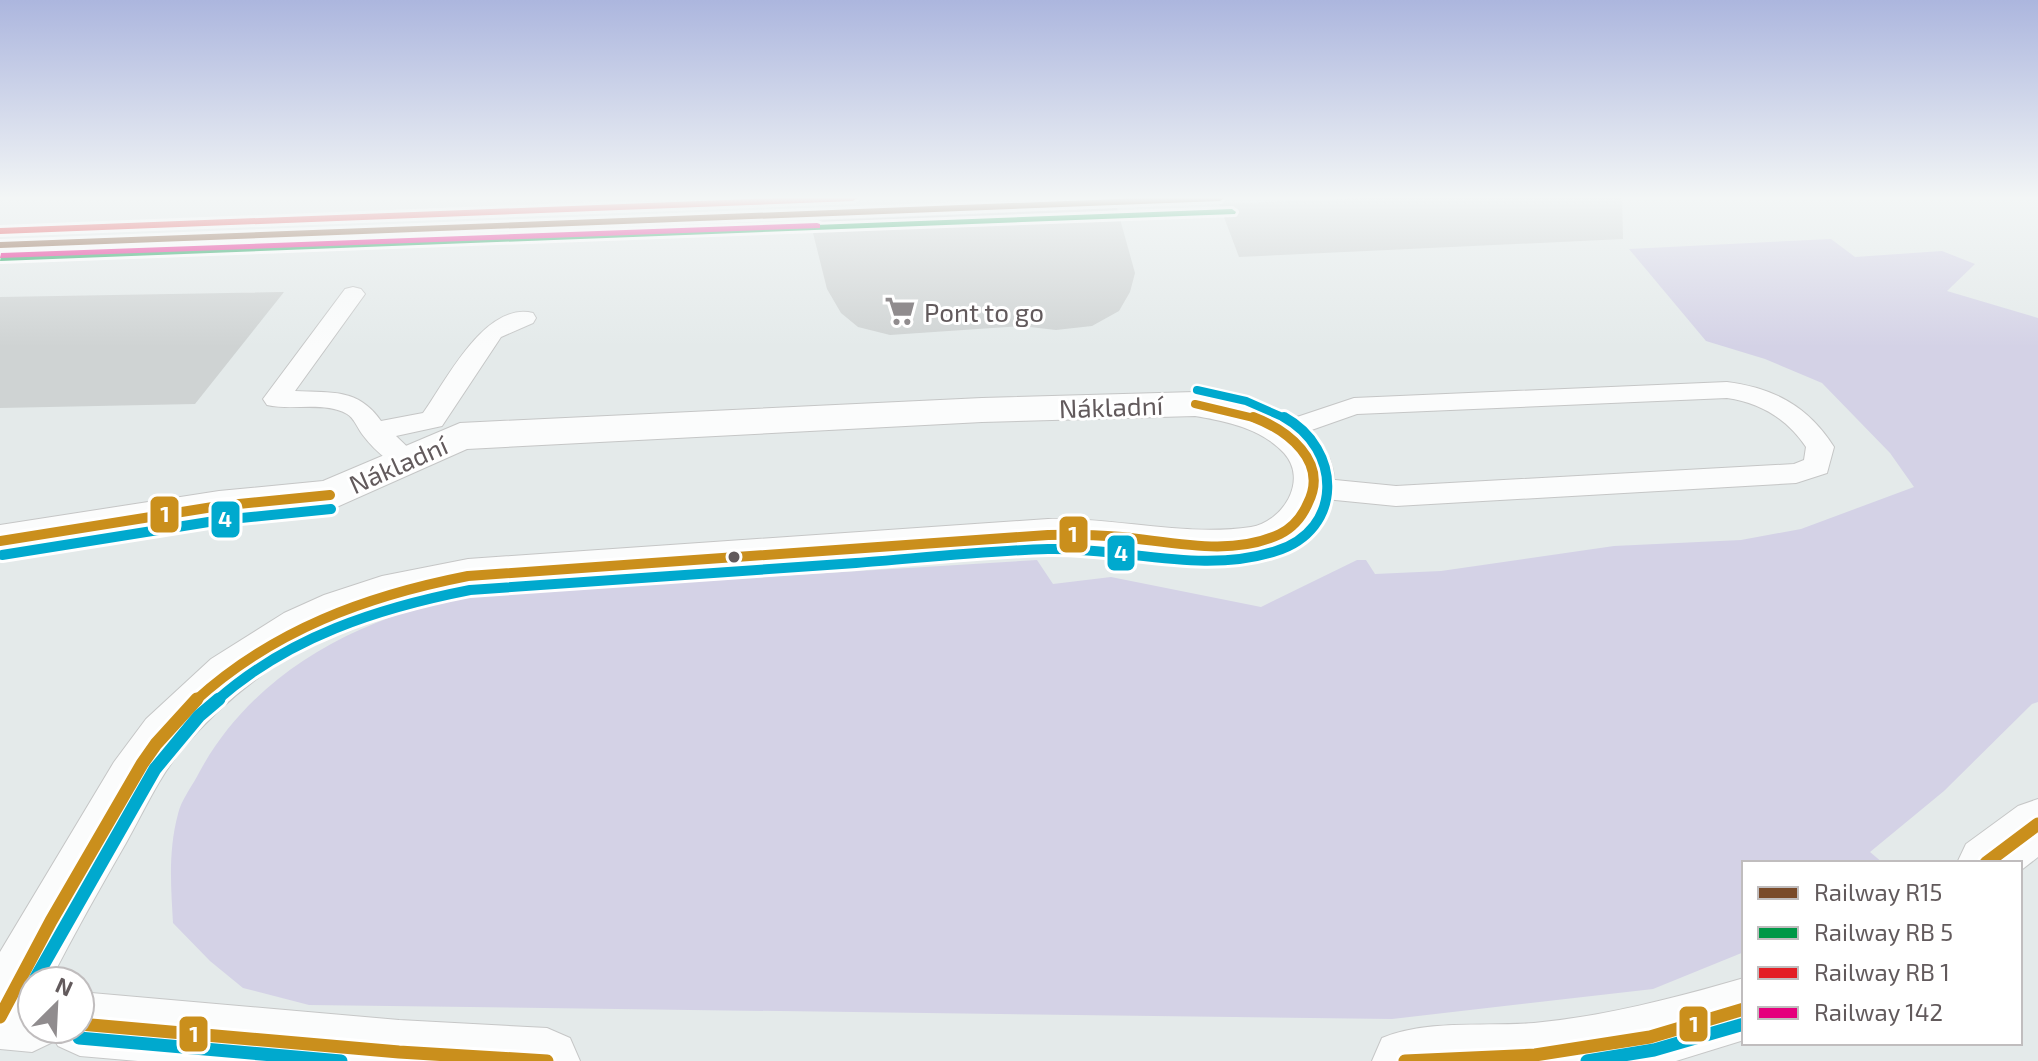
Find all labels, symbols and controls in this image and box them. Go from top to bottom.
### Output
supermarket icon: Pont to go [883,294,917,328]
place label: Pont to go [924,296,1044,327]
street label: Nákladní [1058,389,1165,423]
street label: Nákladní [344,428,453,499]
line badge: 1 [149,495,180,534]
text: 1 [160,500,170,526]
line badge: 4 [210,500,241,539]
text: 4 [218,505,232,531]
line badge: 1 [1058,515,1089,554]
text: 1 [1068,520,1078,546]
line badge: 4 [1106,534,1136,572]
text: 4 [1114,539,1128,565]
unlabelled marker [726,549,742,565]
legend [1742,861,2022,1045]
text: Railway R15 [1814,877,1942,906]
text: Railway RB 5 [1814,917,1953,946]
text: Railway RB 1 [1814,957,1950,986]
north arrow [16,965,96,1045]
text: N [52,971,77,1001]
text: Railway 142 [1814,997,1943,1026]
line badge: 1 [1678,1005,1709,1043]
text: 1 [1689,1010,1699,1036]
line badge: 1 [178,1015,209,1053]
text: 1 [189,1020,199,1046]

